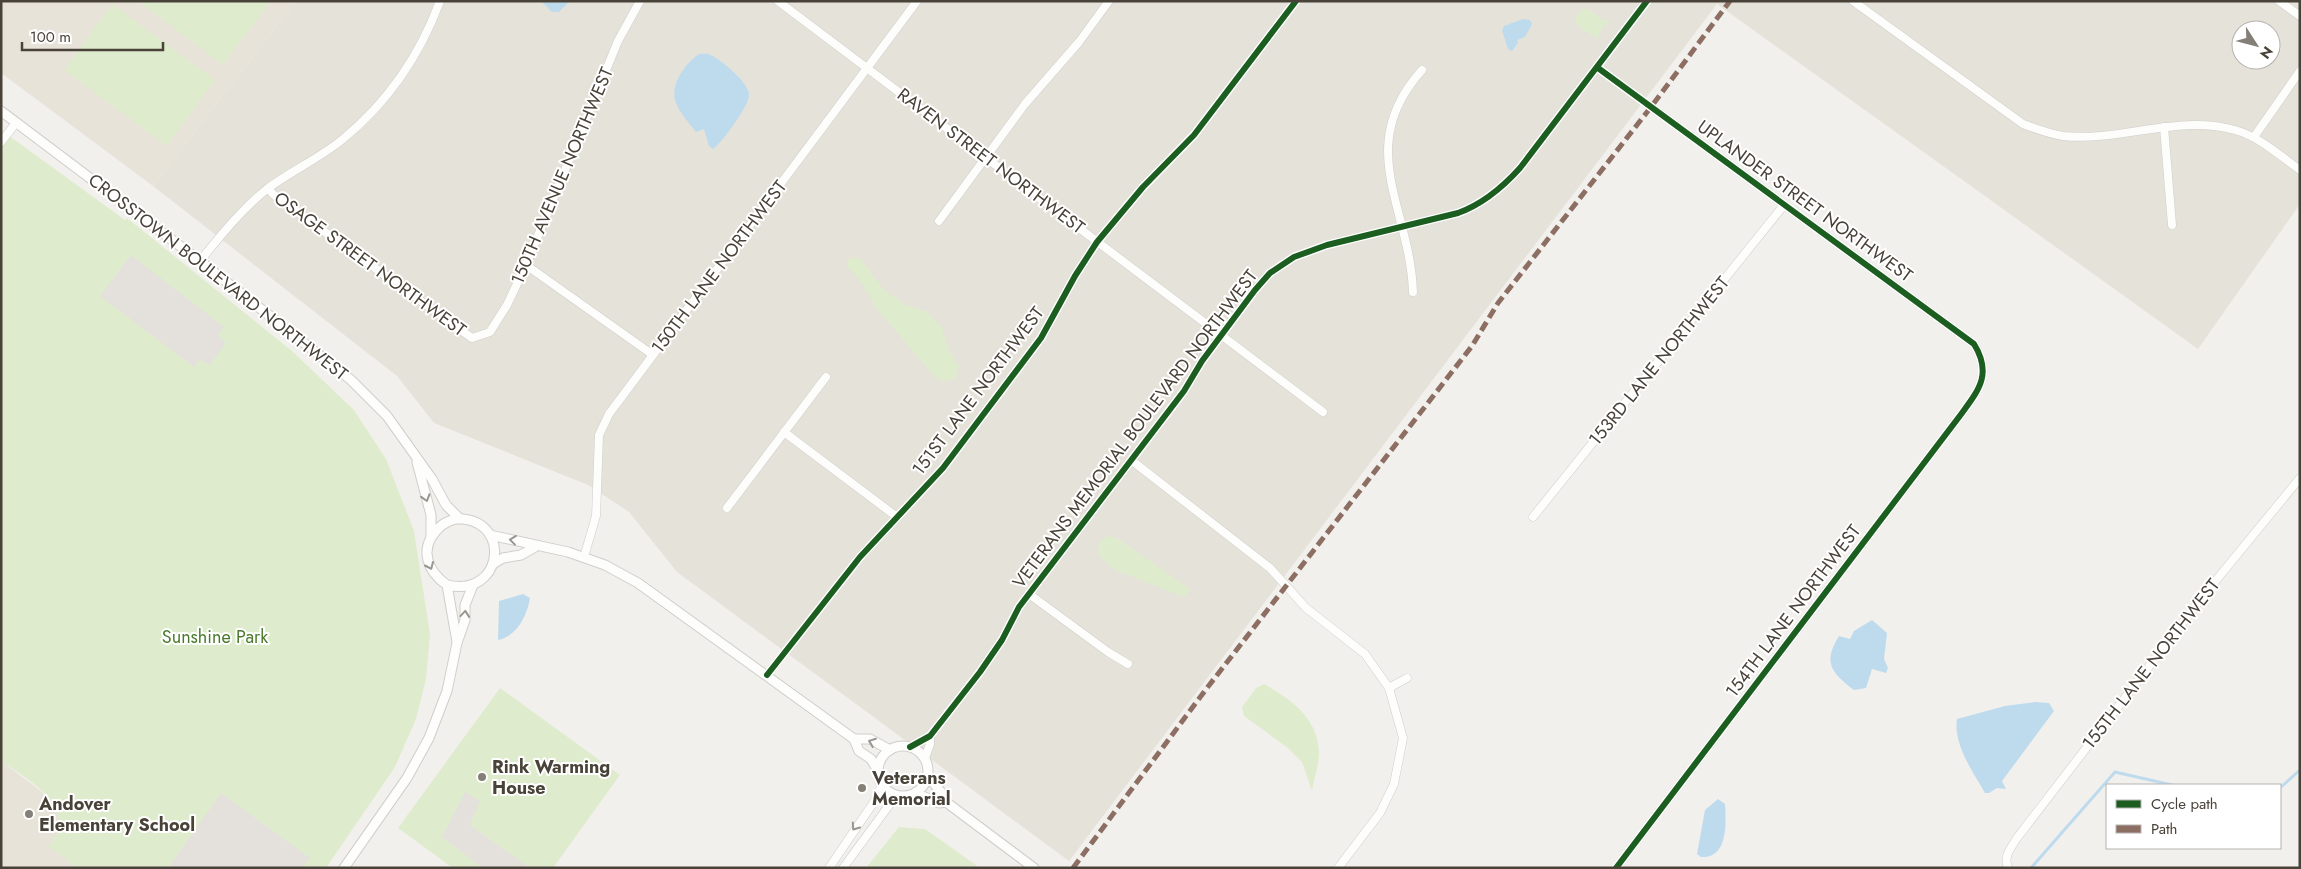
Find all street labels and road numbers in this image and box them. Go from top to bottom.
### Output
street label: 150TH AVENUE NORTHWEST [504,63,620,289]
street label: RAVEN STREET NORTHWEST [892,82,1091,241]
street label: UPLANDER STREET NORTHWEST [1692,114,1919,288]
street label: CROSSTOWN BOULEVARD NORTHWEST [83,167,354,387]
street label: 150TH LANE NORTHWEST [645,174,793,359]
street label: OSAGE STREET NORTHWEST [269,185,472,343]
street label: VETERANS MEMORIAL BOULEVARD NORTHWEST [1006,264,1264,594]
street label: 153RD LANE NORTHWEST [1582,270,1736,451]
street label: 151ST LANE NORTHWEST [906,301,1051,481]
street label: 154TH LANE NORTHWEST [1719,519,1867,703]
street label: 155TH LANE NORTHWEST [2076,573,2226,755]

